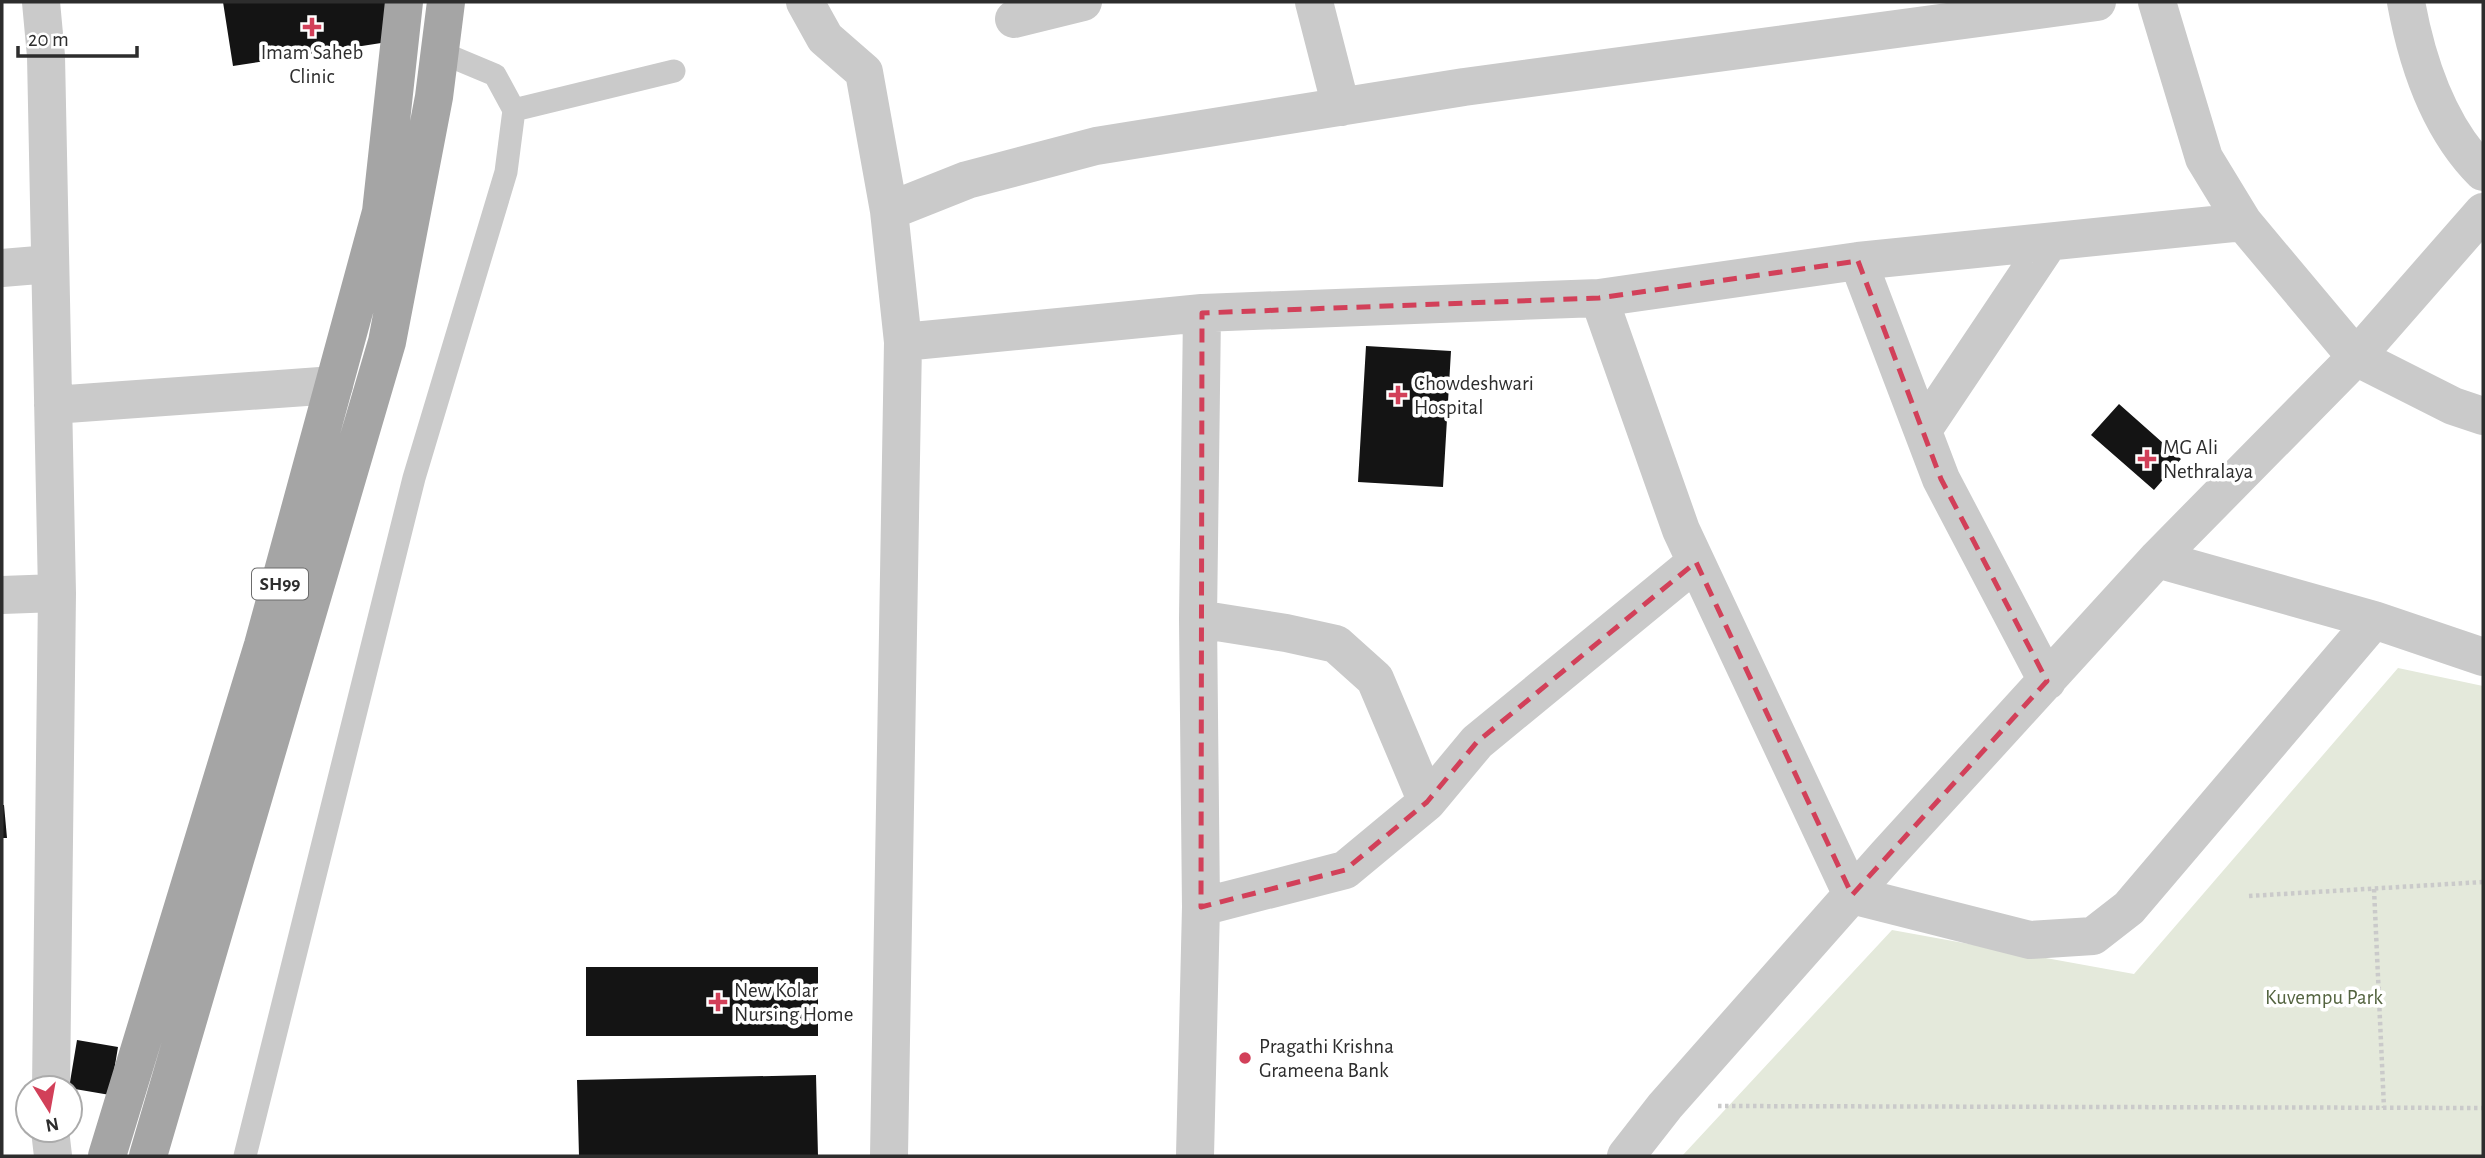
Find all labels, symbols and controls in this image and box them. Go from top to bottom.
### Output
scale bar [18,14,136,58]
marker: Imam Saheb Clinic [302,17,322,37]
text: 20 m [28,29,69,50]
place label: Imam Saheb Clinic [261,42,363,87]
place label: Chowdeshwari Hospital [1414,373,1534,418]
marker: Chowdeshwari Hospital [1388,385,1408,405]
place label: MG Ali Nethralaya [2163,437,2254,482]
marker: MG Ali Nethralaya [2137,449,2157,469]
road number: SH99 [252,568,308,600]
place label: New Kolar Nursing Home [734,980,853,1025]
park label: Kuvempu Park [2265,987,2383,1008]
marker: New Kolar Nursing Home [708,992,728,1012]
place label: Pragathi Krishna Grameena Bank [1259,1036,1394,1081]
marker: Pragathi Krishna Grameena Bank [1237,1050,1253,1066]
north arrow [14,1074,84,1144]
text: N [44,1114,60,1135]

